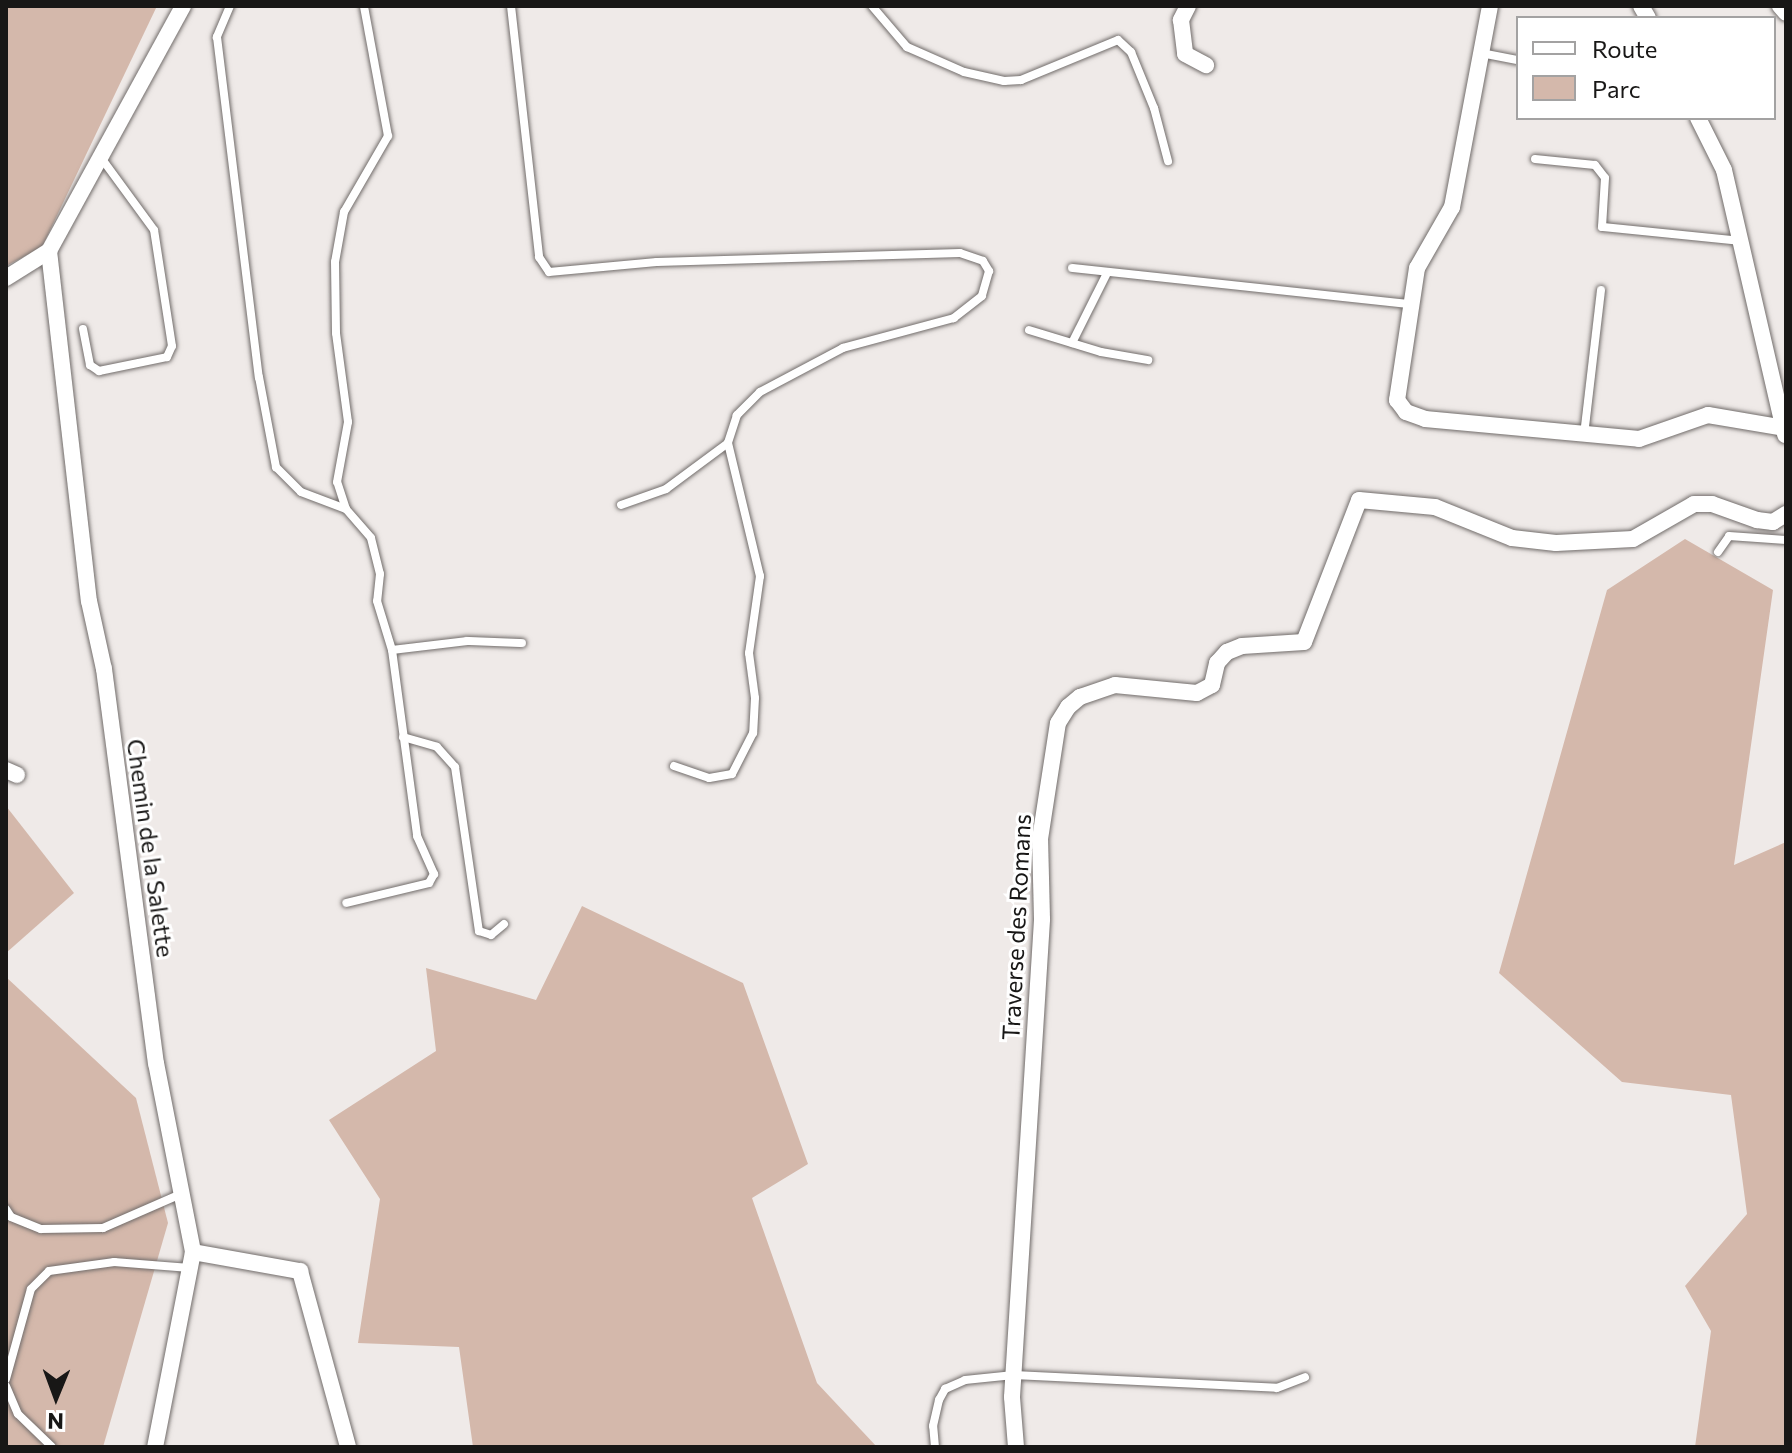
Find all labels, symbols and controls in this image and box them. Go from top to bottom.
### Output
legend [1516,16,1776,120]
text: Route [1592,34,1657,63]
text: Parc [1592,74,1641,103]
street label: Chemin de la Salette [121,737,181,959]
street label: Traverse des Romans [996,813,1036,1041]
north arrow [16,1357,96,1437]
text: N [47,1408,64,1435]

